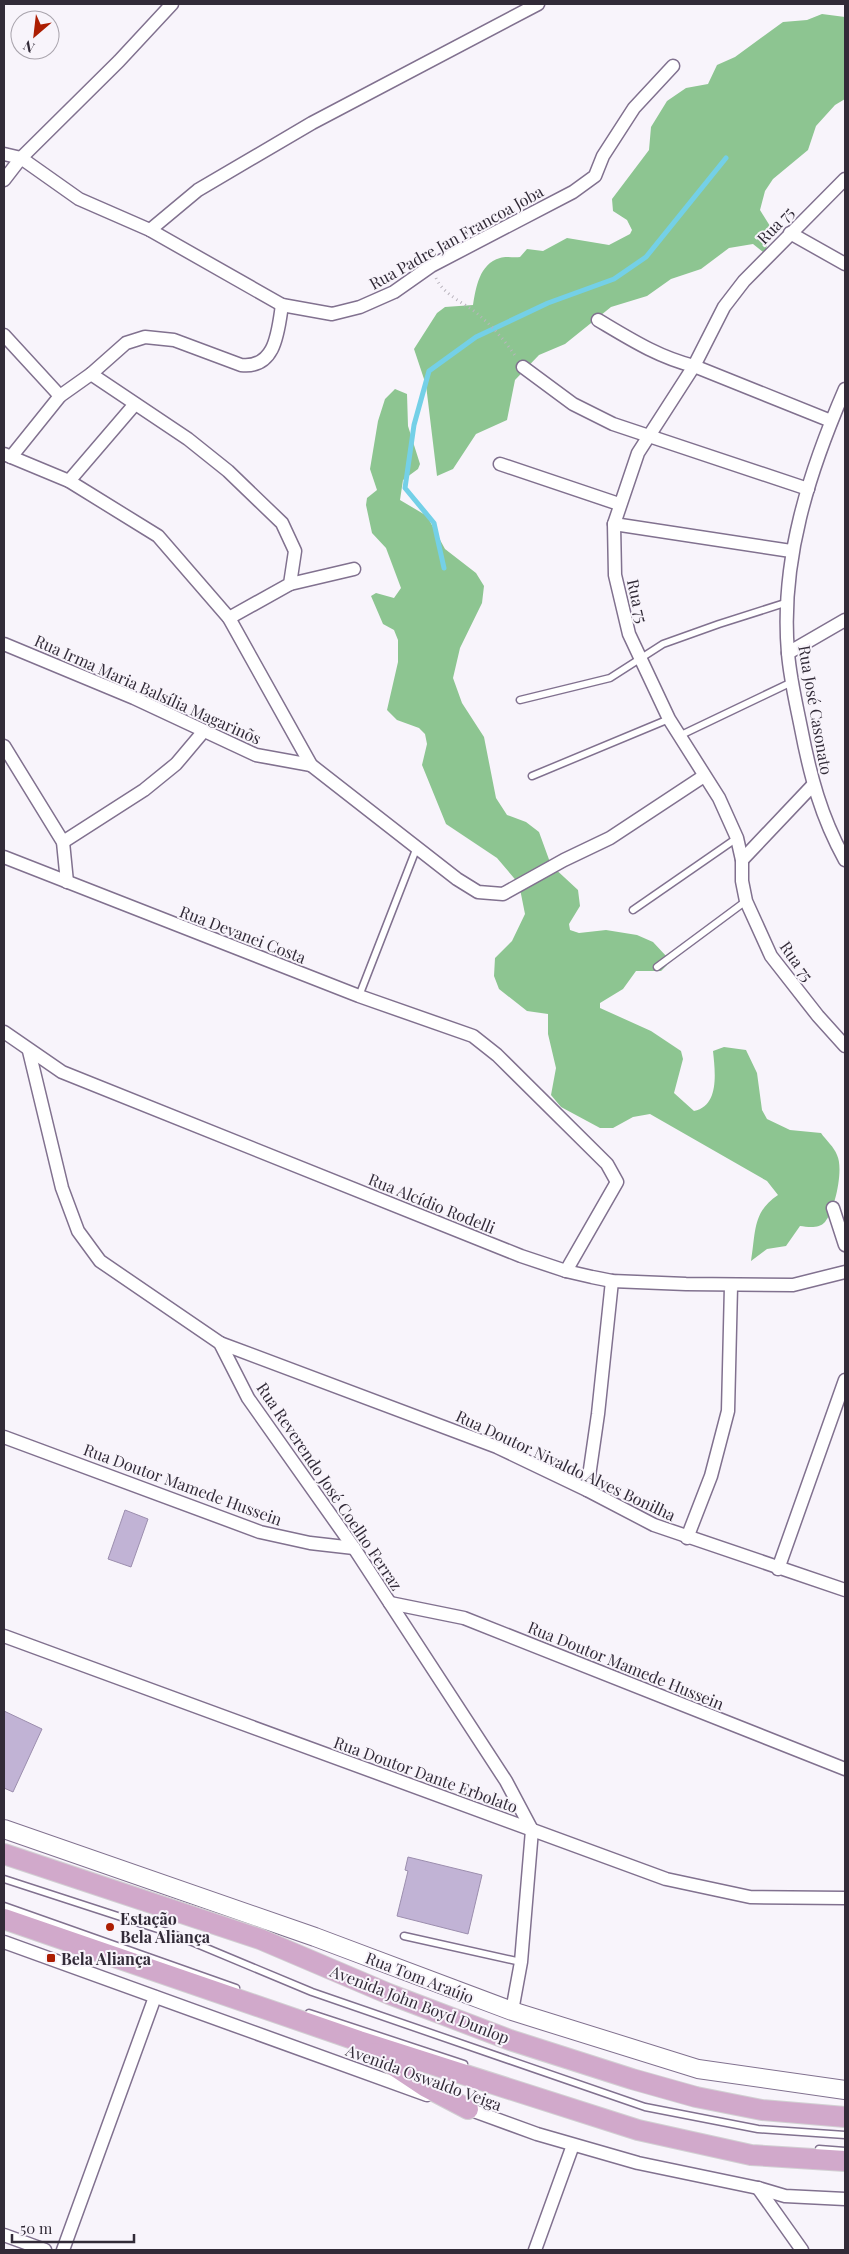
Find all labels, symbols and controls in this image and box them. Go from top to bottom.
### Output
north arrow [10,10,60,60]
text: N [20,36,38,58]
street label: Rua Padre Jan Francoa Joba [365,180,547,294]
street label: Rua 75 [752,202,798,248]
street label: Rua 75 [623,577,653,625]
street label: Rua Irma Maria Balsília Magarinõs [31,629,265,749]
street label: Rua José Casonato [794,644,838,777]
street label: Rua Devanei Costa [177,900,309,968]
street label: Rua 75 [776,937,818,985]
street label: Rua Alcídio Rodelli [366,1168,499,1238]
street label: Rua Reverendo José Coelho Ferraz [252,1378,408,1594]
street label: Rua Doutor Nivaldo Alves Bonilha [453,1405,679,1525]
street label: Rua Doutor Mamede Hussein [81,1438,286,1530]
street label: Rua Doutor Mamede Hussein [525,1616,728,1714]
street label: Rua Doutor Dante Erbolato [331,1731,521,1817]
place label: Estação Bela Aliança [120,1908,211,1947]
marker: Estação Bela Aliança [104,1921,116,1933]
street label: Rua Tom Araújo [363,1947,477,2007]
place label: Bela Aliança [61,1948,152,1969]
marker: Bela Aliança [45,1952,57,1964]
street label: Avenida John Boyd Dunlop [326,1960,513,2048]
street label: Avenida Oswaldo Veiga [342,2039,505,2115]
scale bar [12,2212,135,2244]
text: 50 m [20,2218,53,2238]

